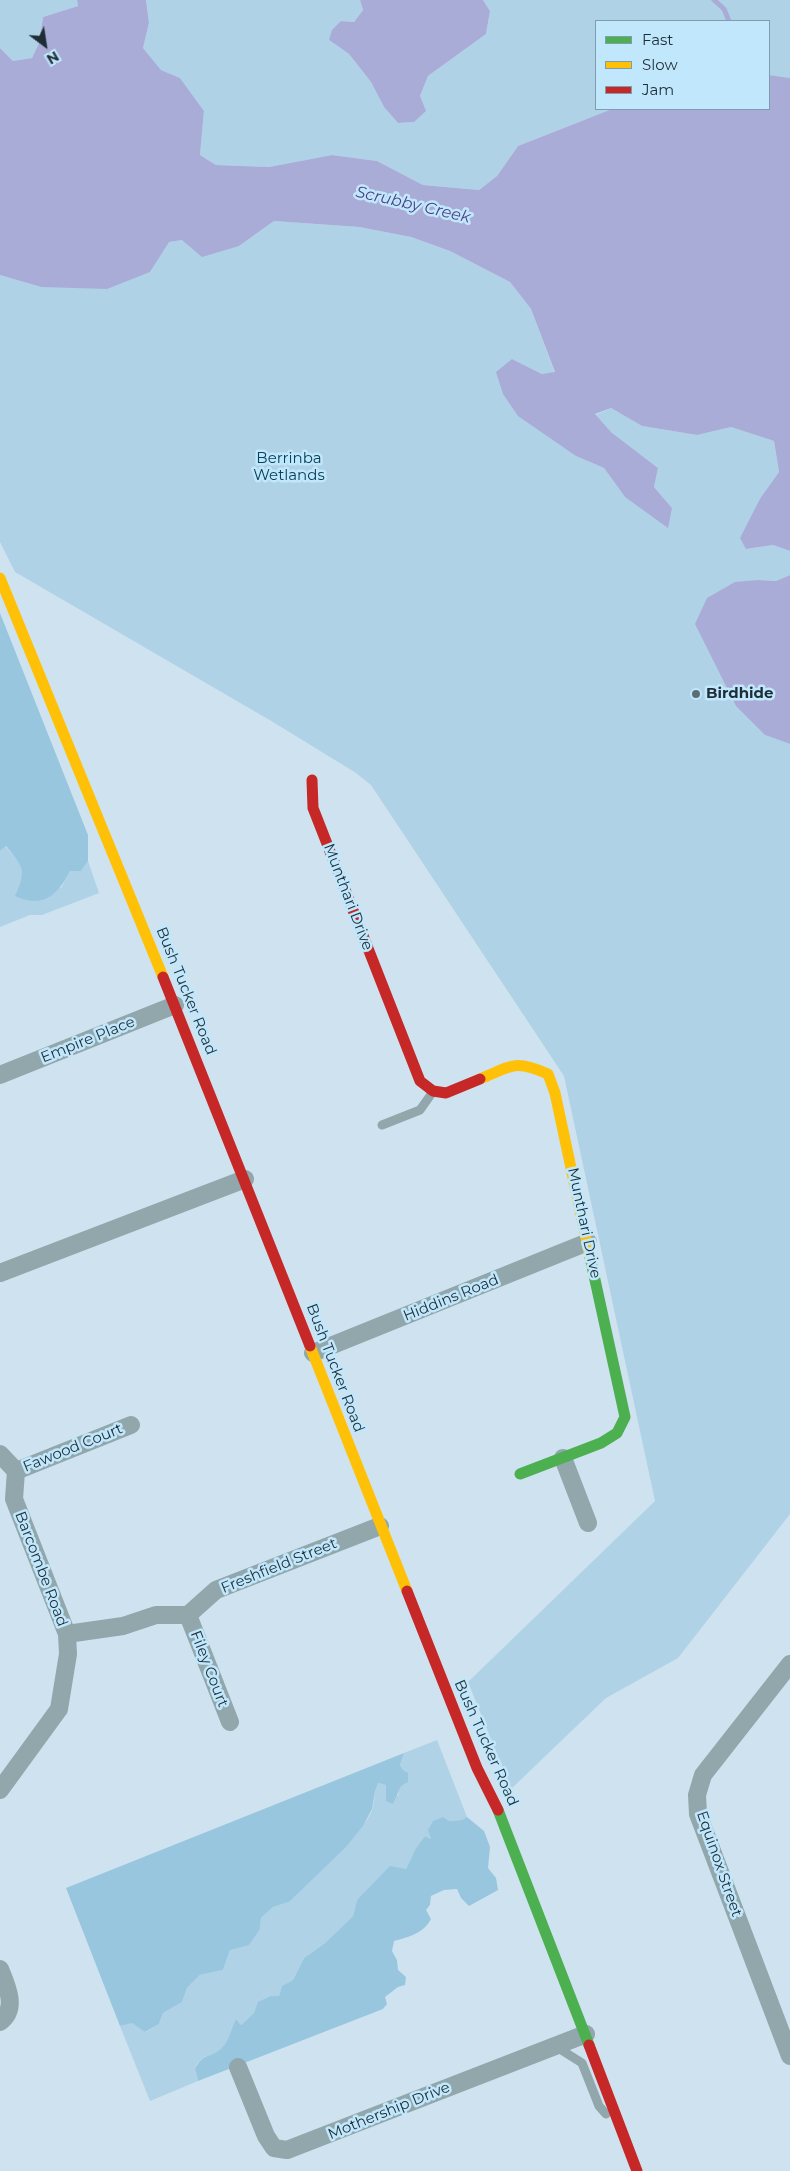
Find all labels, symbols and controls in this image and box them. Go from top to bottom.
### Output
north arrow [20,20,70,70]
legend [595,20,770,110]
text: Fast [642,30,673,49]
text: N [43,47,62,68]
text: Slow [642,55,678,74]
text: Jam [642,80,674,99]
water label: Scrubby Creek [354,182,472,228]
park label: Berrinba Wetlands [253,450,325,485]
place label: Birdhide [706,685,773,703]
marker: Birdhide [690,688,702,700]
street label: Munthari Drive [319,841,377,953]
street label: Bush Tucker Road [152,924,220,1058]
street label: Empire Place [38,1013,138,1067]
street label: Munthari Drive [563,1166,605,1280]
street label: Hiddins Road [401,1271,501,1325]
street label: Bush Tucker Road [302,1301,368,1435]
street label: Fawood Court [21,1420,125,1476]
street label: Barcombe Road [11,1509,71,1629]
street label: Freshfield Street [218,1535,340,1597]
street label: Filey Court [186,1628,232,1710]
street label: Bush Tucker Road [450,1677,522,1809]
street label: Equinox Street [692,1809,746,1919]
street label: Mothership Drive [325,2078,453,2144]

